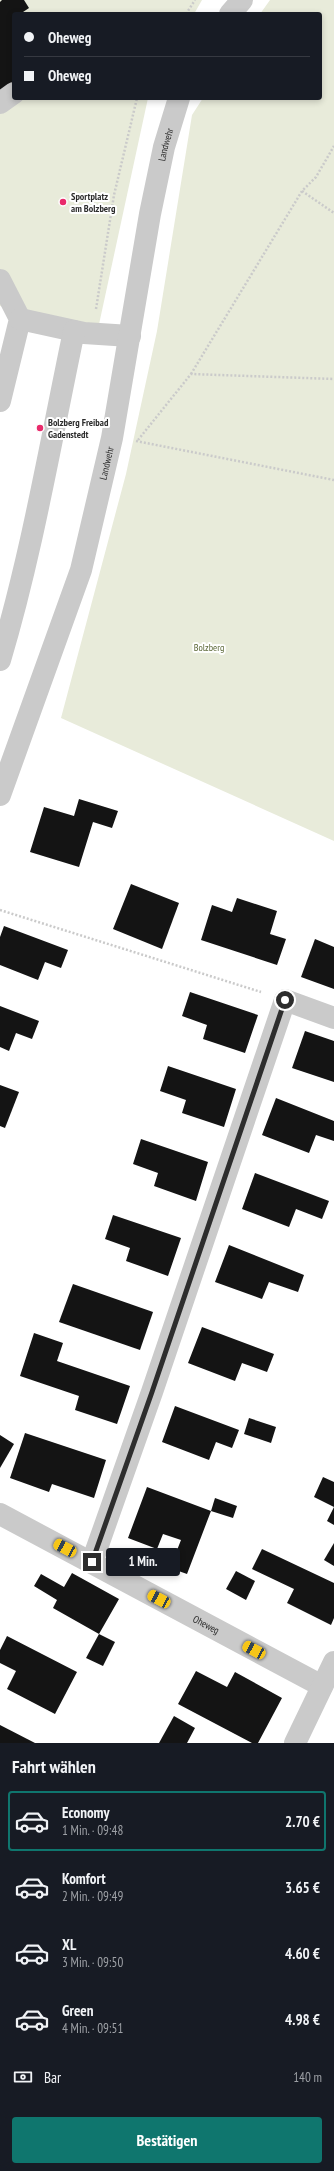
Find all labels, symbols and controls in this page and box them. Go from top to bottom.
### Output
text: Oheweg [48,28,91,47]
text: Oheweg [48,66,91,85]
street label: Landwehr [155,126,176,162]
place label: Sportplatz am Bolzberg [71,190,116,215]
marker: Sportplatz am Bolzberg [58,197,68,207]
place label: Bolzberg Freibad Gadenstedt [48,416,109,441]
marker: Bolzberg Freibad Gadenstedt [35,423,45,433]
street label: Landwehr [96,445,116,481]
park label: Bolzberg [194,641,224,654]
route start [276,991,294,1009]
car [52,1537,78,1559]
callout: 1 Min. [106,1548,180,1576]
route end [83,1553,101,1571]
text: 1 Min. [128,1553,158,1570]
car [146,1588,172,1610]
street label: Oheweg [191,1612,222,1637]
car [241,1639,267,1661]
text: Fahrt wählen [12,1755,96,1778]
icon: car [14,1803,50,1839]
text: Economy [62,1803,110,1822]
text: 2.70 € [285,1812,320,1831]
text: 1 Min. · 09:48 [62,1822,123,1839]
icon: car [14,1869,50,1905]
text: Komfort [62,1869,106,1888]
text: 3.65 € [285,1878,320,1897]
text: 2 Min. · 09:49 [62,1888,123,1905]
icon: car [14,1935,50,1971]
text: XL [62,1935,76,1954]
text: 4.60 € [285,1944,320,1963]
text: 3 Min. · 09:50 [62,1954,123,1971]
icon: car [14,2001,50,2037]
text: Green [62,2001,94,2020]
text: 4.98 € [285,2010,320,2029]
text: 4 Min. · 09:51 [62,2020,123,2037]
icon: cash [12,2066,34,2088]
text: Bar [44,2068,61,2087]
text: 140 m [293,2069,322,2086]
button: Bestätigen [12,2117,322,2163]

